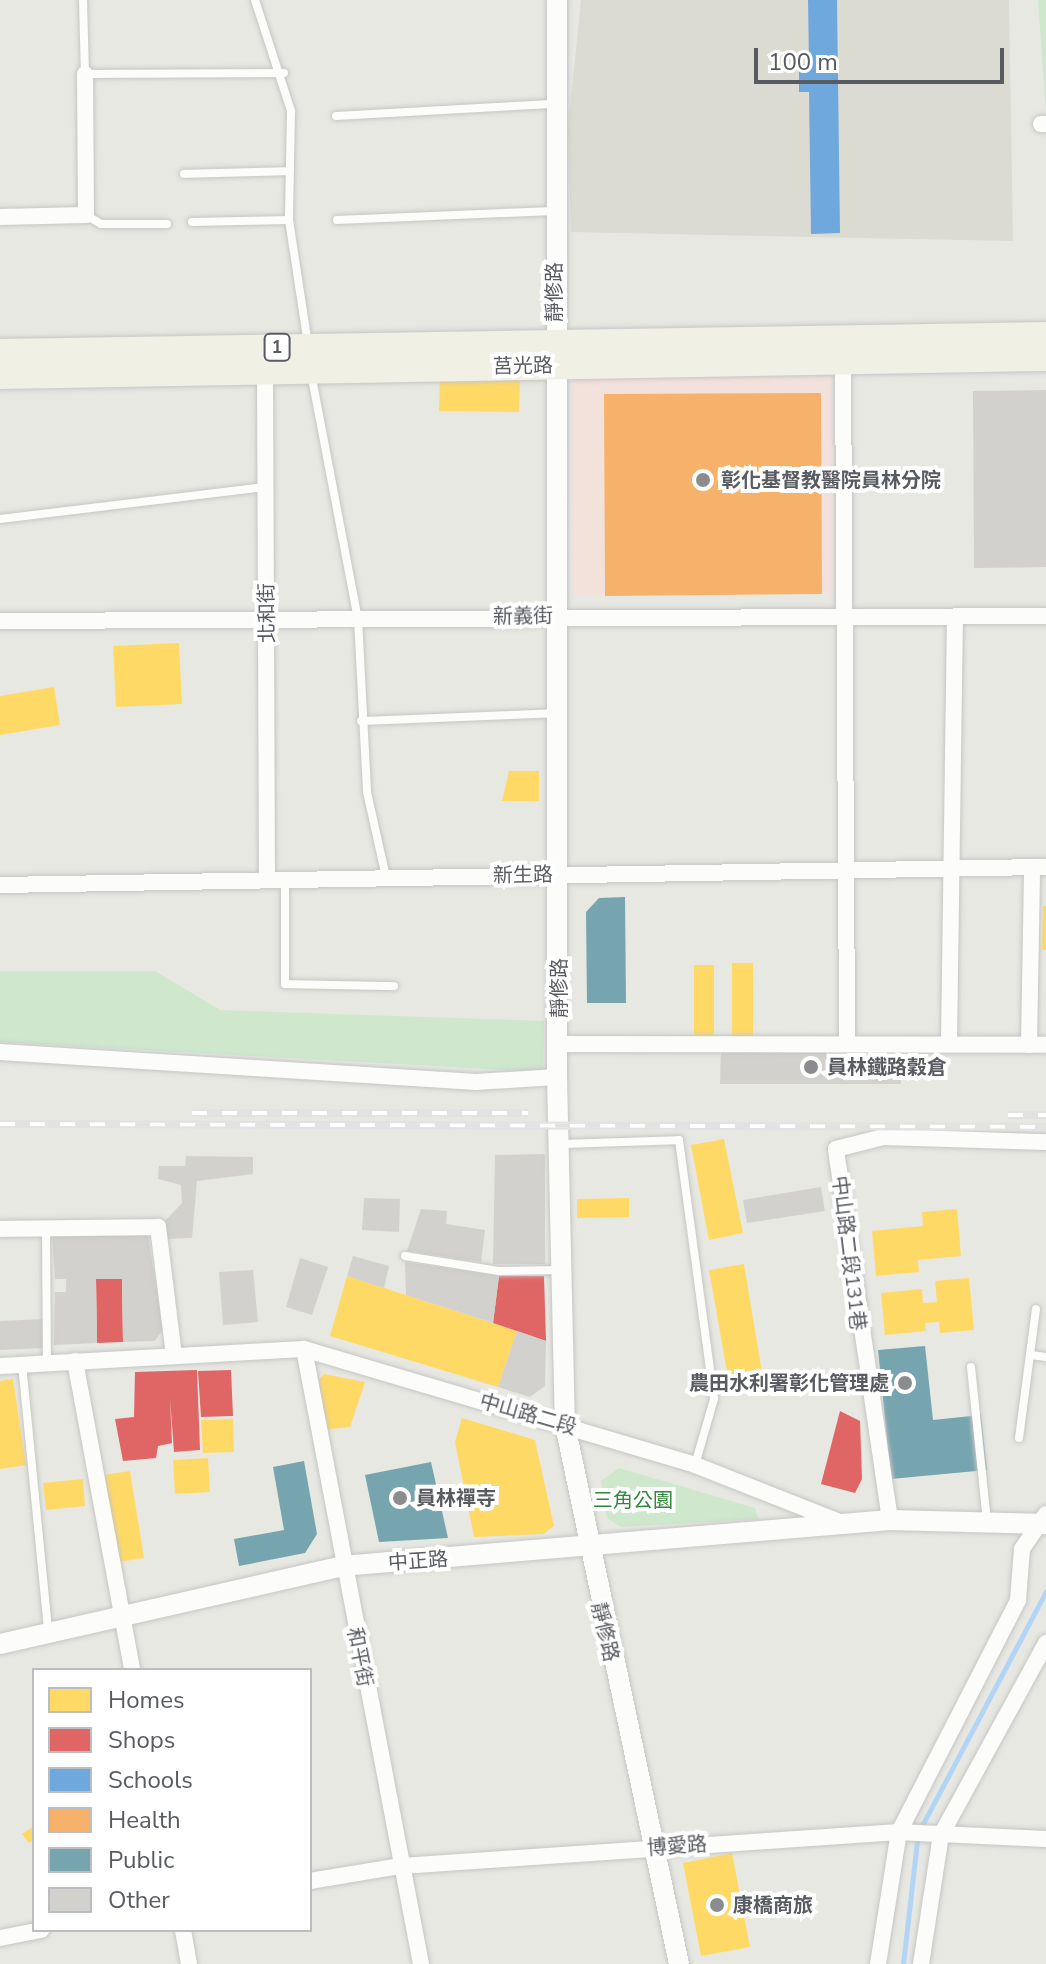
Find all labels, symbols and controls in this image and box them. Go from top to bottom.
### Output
scale bar [758,32,1008,82]
text: 100 m [768,46,838,78]
street label: 靜修路 [542,262,566,322]
road number: 1 [263,333,291,361]
street label: 莒光路 [493,353,553,379]
place label: 彰化基督教醫院員林分院 [721,468,941,492]
marker: 彰化基督教醫院員林分院 [692,469,714,491]
street label: 北和街 [254,583,280,643]
street label: 新義街 [493,603,553,629]
street label: 新生路 [493,862,553,888]
street label: 靜修路 [547,958,571,1018]
place label: 員林鐵路穀倉 [827,1055,947,1079]
marker: 員林鐵路穀倉 [802,1058,820,1076]
street label: 中山路二段131巷 [828,1174,870,1332]
place label: 農田水利署彰化管理處 [689,1371,889,1395]
marker: 農田水利署彰化管理處 [896,1374,914,1392]
street label: 中山路二段 [477,1389,579,1439]
place label: 員林禪寺 [416,1486,496,1510]
park label: 三角公園 [593,1488,673,1512]
marker: 員林禪寺 [391,1489,409,1507]
street label: 中正路 [387,1547,449,1575]
street label: 靜修路 [587,1600,623,1664]
street label: 和平街 [342,1625,378,1689]
legend [32,1668,312,1932]
text: Homes [108,1684,184,1716]
text: Shops [108,1724,175,1756]
text: Schools [108,1764,193,1796]
text: Health [108,1804,181,1836]
street label: 博愛路 [646,1832,708,1860]
text: Public [108,1844,174,1876]
text: Other [108,1884,170,1916]
place label: 康橋商旅 [733,1893,813,1917]
marker: 康橋商旅 [708,1896,726,1914]

